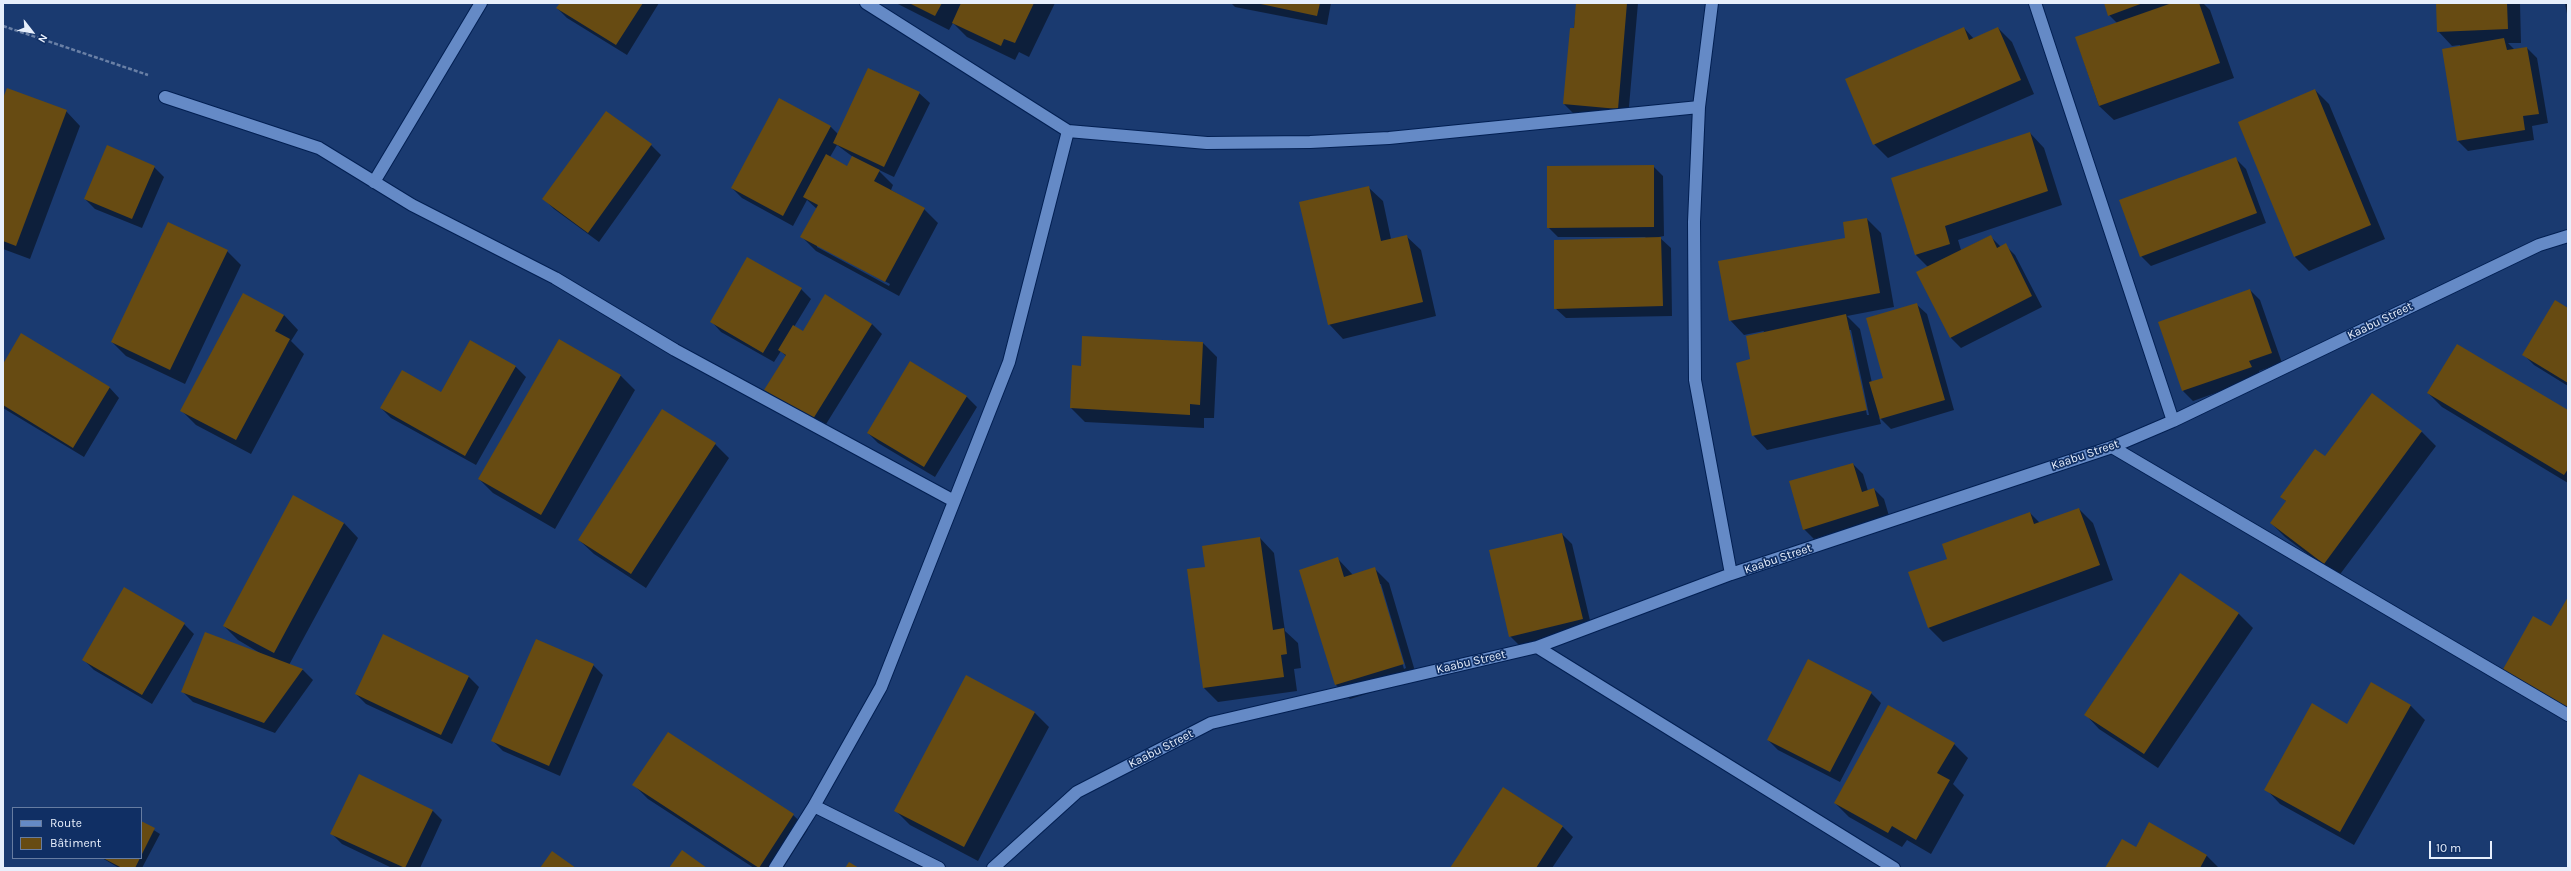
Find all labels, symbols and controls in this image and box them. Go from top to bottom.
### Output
north arrow [12,12,52,52]
text: N [35,32,50,45]
street label: Kaabu Street [2345,299,2415,343]
street label: Kaabu Street [2049,437,2121,473]
street label: Kaabu Street [1742,541,1814,577]
street label: Kaabu Street [1435,647,1507,677]
street label: Kaabu Street [1126,727,1196,771]
legend [12,807,142,859]
text: Route [50,816,82,830]
scale bar [2431,833,2494,859]
text: Bâtiment [50,836,101,850]
text: 10 m [2436,841,2461,855]

